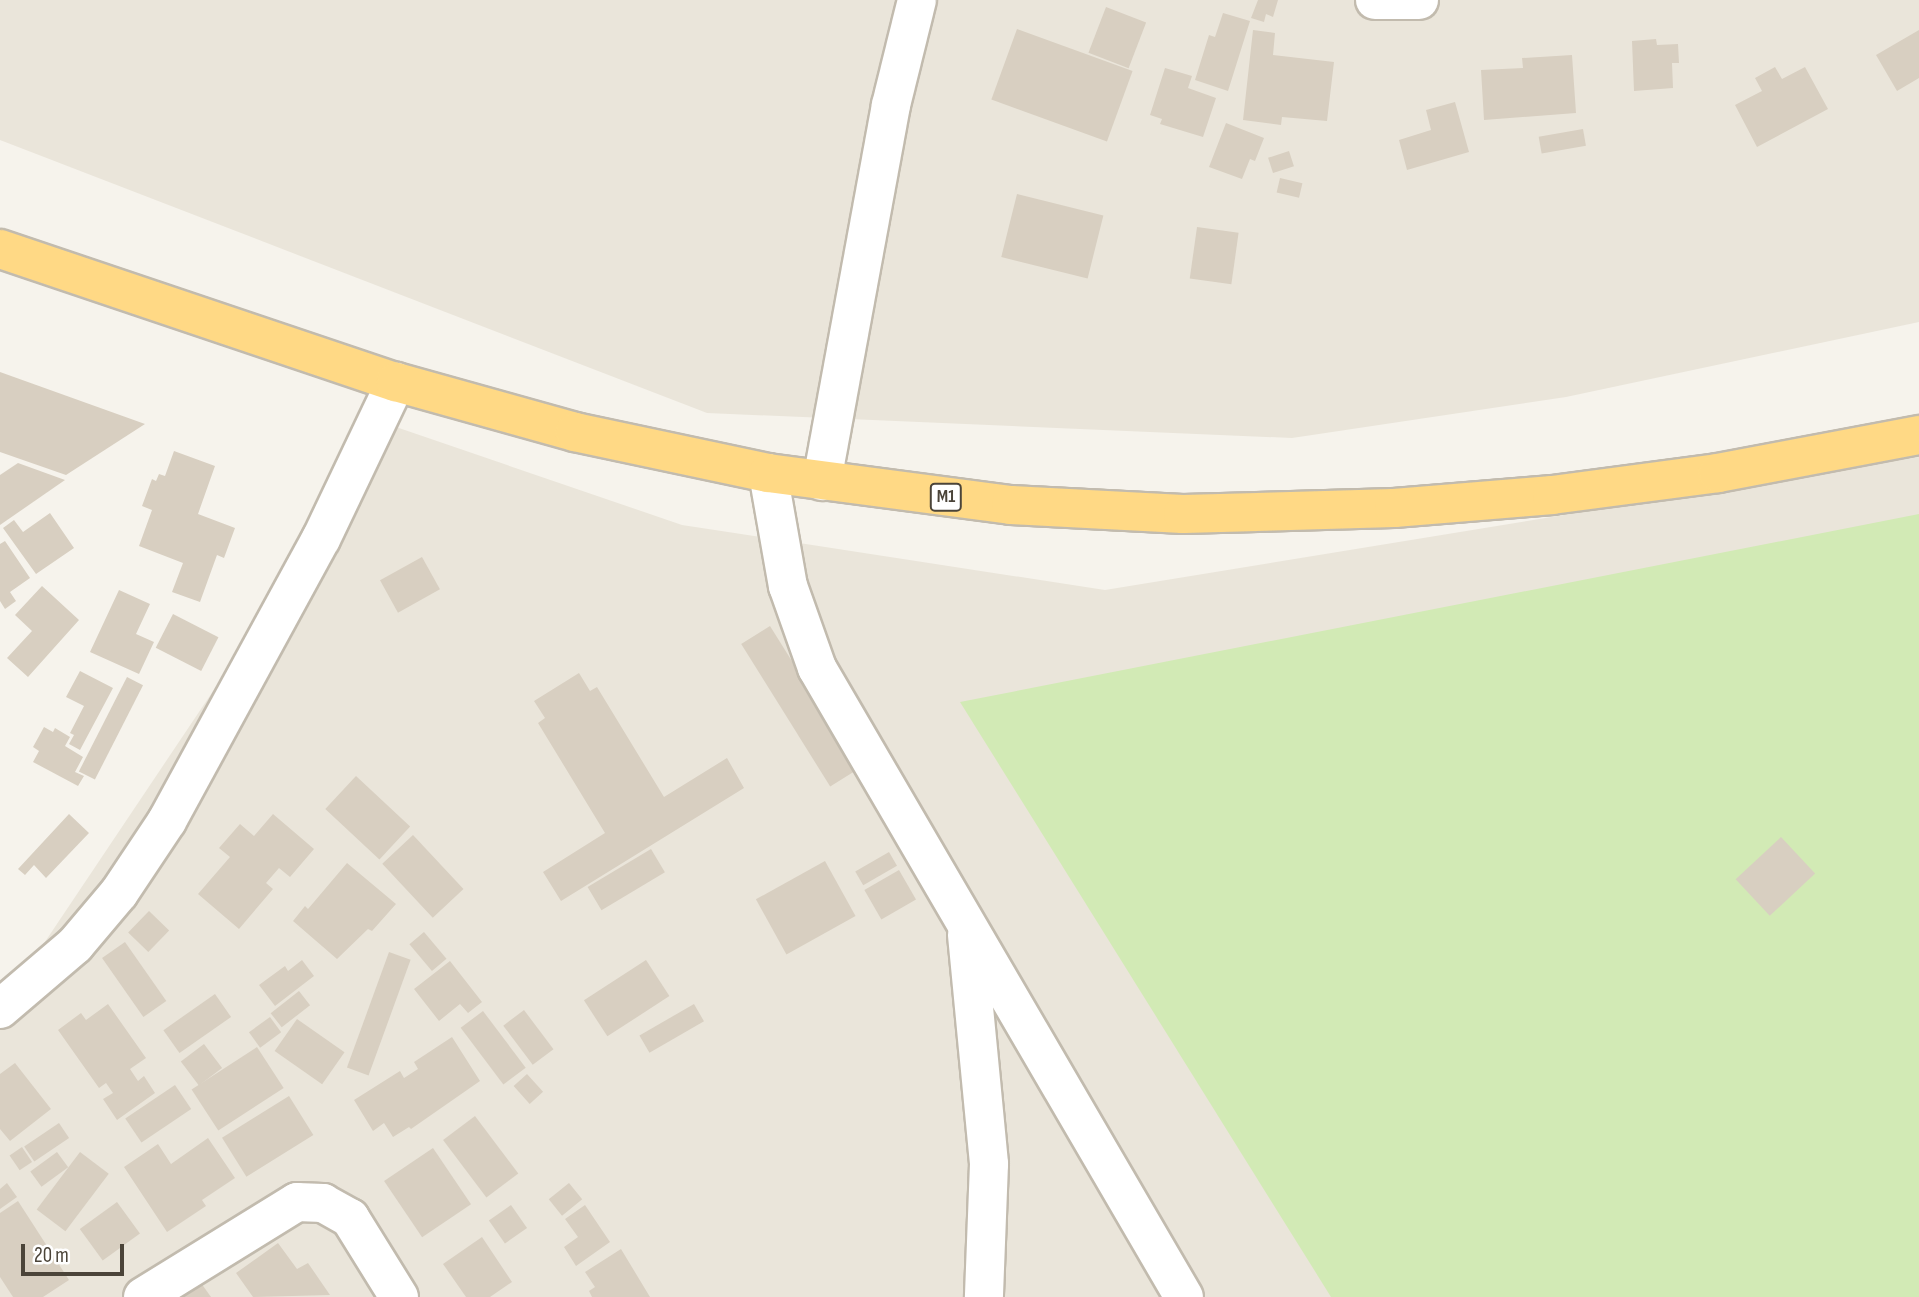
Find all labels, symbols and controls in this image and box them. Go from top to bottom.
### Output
road number: M1 [928,482,964,512]
scale bar [24,1230,128,1274]
text: 20 m [34,1243,69,1268]

